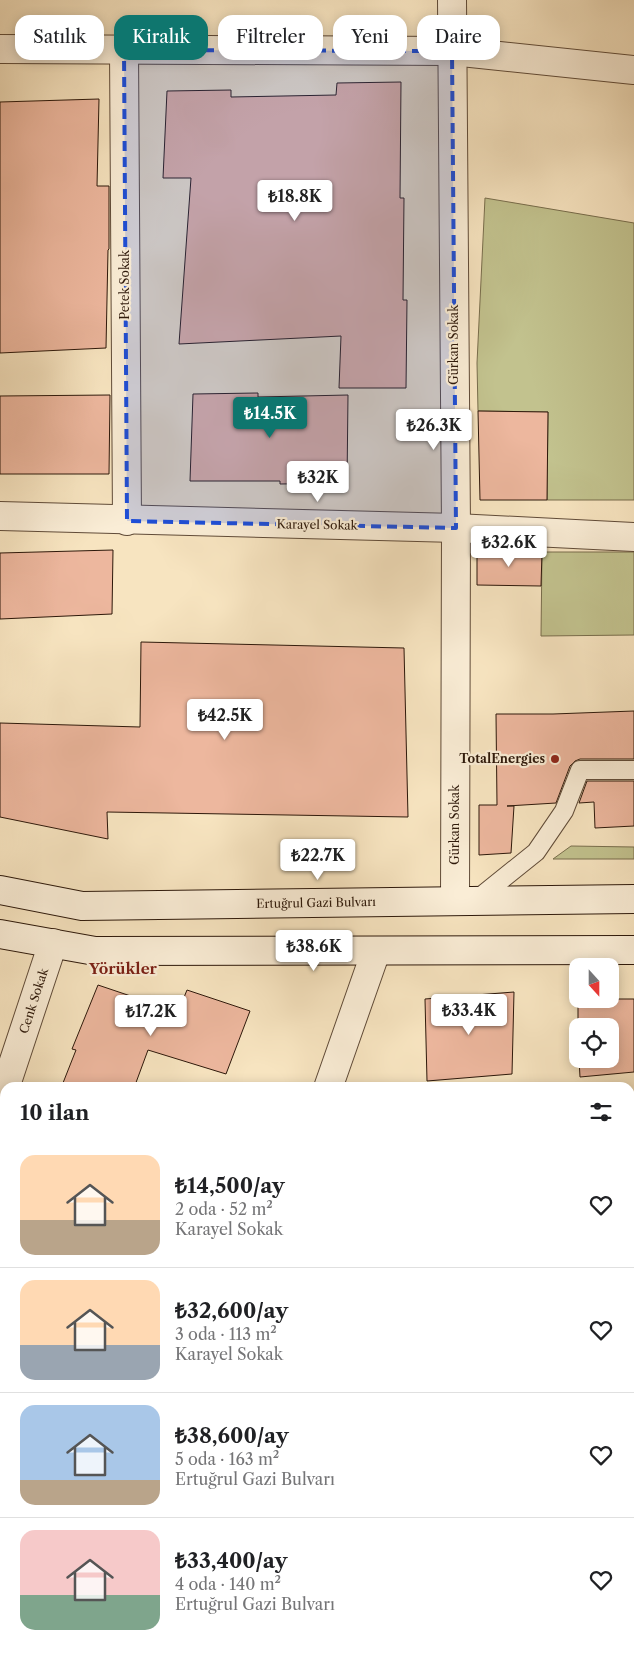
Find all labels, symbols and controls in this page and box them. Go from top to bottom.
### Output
chip: Satılık [15,15,104,60]
chip: Kiralık [114,15,208,60]
chip: Filtreler [218,15,323,60]
chip: Yeni [333,15,407,60]
chip: Daire [417,15,500,60]
pin: ₺18.8K [254,180,336,222]
text: ₺18.8K [268,186,322,206]
street label: Petek Sokak [117,249,132,320]
street label: Gürkan Sokak [446,304,461,385]
pin: ₺14.5K [229,396,311,439]
text: ₺14.5K [244,403,296,423]
pin: ₺26.3K [393,408,475,451]
text: ₺26.3K [407,415,461,435]
pin: ₺32K [288,460,348,503]
text: ₺32K [298,467,338,487]
street label: Karayel Sokak [276,516,359,533]
pin: ₺32.6K [468,526,550,568]
text: ₺32.6K [482,532,536,552]
pin: ₺42.5K [184,698,266,741]
text: ₺42.5K [198,705,252,725]
place label: TotalEnergies [459,751,545,766]
marker: TotalEnergies [549,753,561,765]
street label: Gürkan Sokak [447,784,462,865]
pin: ₺22.7K [277,838,359,881]
text: ₺22.7K [291,845,345,865]
street label: Ertuğrul Gazi Bulvarı [256,894,376,911]
pin: ₺38.6K [273,930,355,972]
text: ₺38.6K [287,936,341,956]
north arrow [569,958,619,1008]
map controls [569,958,619,1068]
district label: Yörükler [88,959,158,978]
street label: Cenk Sokak [16,965,51,1035]
pin: ₺17.2K [110,994,192,1037]
pin: ₺33.4K [428,994,510,1036]
text: ₺33.4K [442,1000,496,1020]
text: ₺17.2K [126,1001,176,1021]
button: locate [569,1018,619,1068]
icon: filters [587,1098,615,1126]
text: 10 ilan [20,1100,89,1125]
text: ₺14,500/ay [175,1173,285,1198]
icon: home [60,1175,120,1235]
icon: heart [587,1191,615,1219]
text: 2 oda · 52 m² [175,1199,273,1219]
text: Karayel Sokak [175,1219,283,1239]
text: ₺32,600/ay [175,1298,288,1323]
icon: home [60,1300,120,1360]
icon: heart [587,1316,615,1344]
text: 3 oda · 113 m² [175,1324,277,1344]
text: Karayel Sokak [175,1344,283,1364]
text: ₺38,600/ay [175,1423,289,1448]
icon: home [60,1425,120,1485]
icon: heart [587,1441,615,1469]
text: 5 oda · 163 m² [175,1449,279,1469]
text: Ertuğrul Gazi Bulvarı [175,1469,335,1489]
text: ₺33,400/ay [175,1548,287,1573]
icon: home [60,1550,120,1610]
icon: heart [587,1566,615,1594]
text: 4 oda · 140 m² [175,1574,281,1594]
text: Ertuğrul Gazi Bulvarı [175,1594,335,1614]

